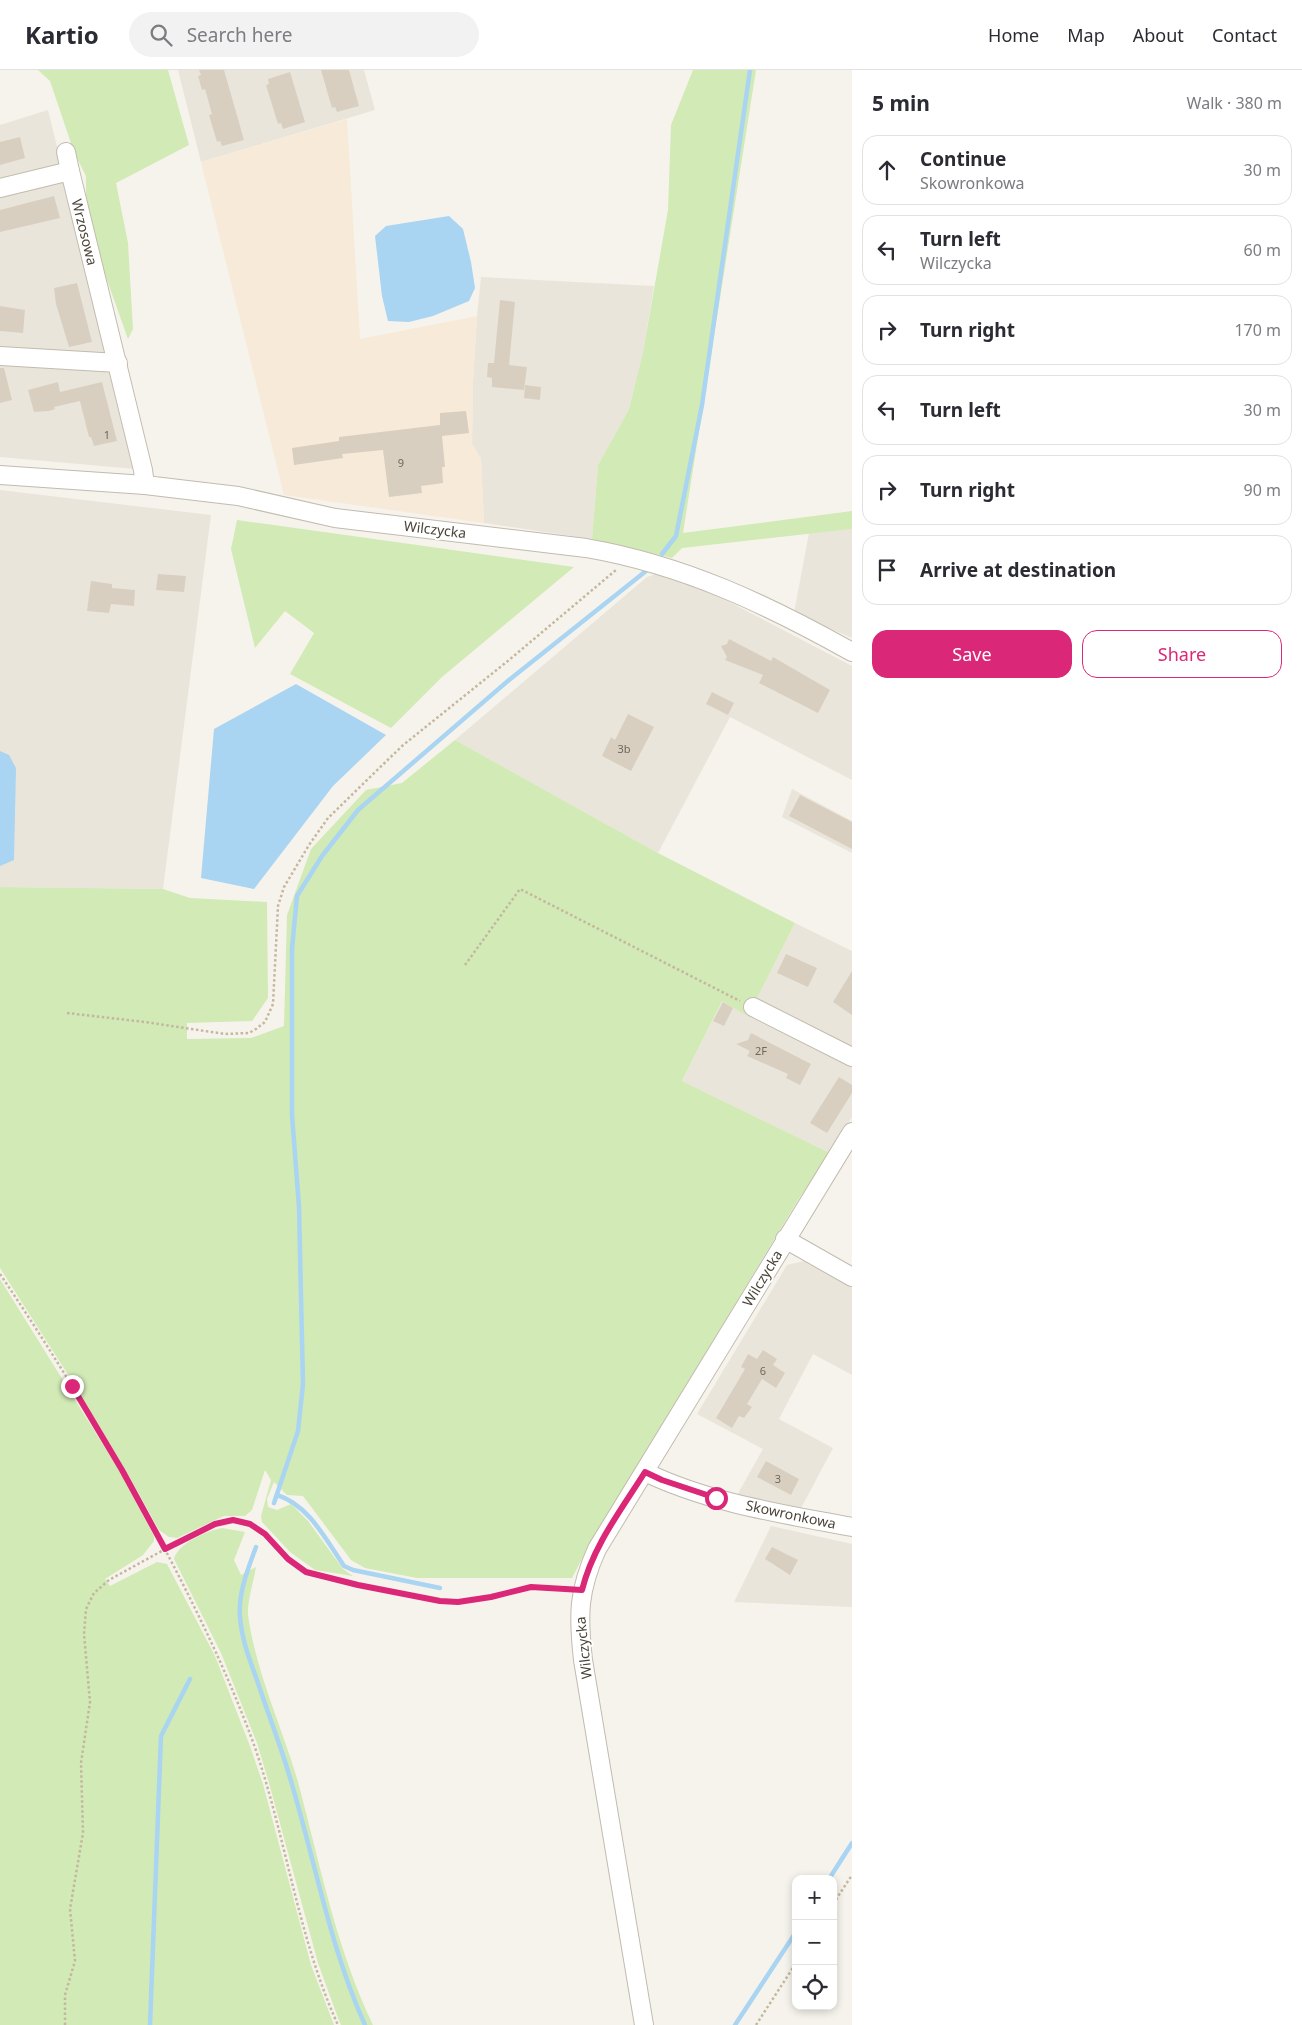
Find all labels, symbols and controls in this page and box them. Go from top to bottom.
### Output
search box [129,12,479,57]
text: Kartio [25,18,99,51]
icon: search [147,21,175,49]
text: Search here [187,22,292,48]
text: Home [988,23,1039,47]
text: Map [1067,23,1105,47]
text: About [1133,23,1184,47]
text: Contact [1212,23,1277,47]
text: 5 min [872,89,930,117]
text: Walk · 380 m [1187,92,1282,114]
text: Continue [920,146,1006,172]
icon: ahead [873,156,901,184]
text: 30 m [1244,159,1281,181]
text: Skowronkowa [920,172,1025,194]
street label: Wrzosowa [68,197,102,267]
text: Turn left [920,226,1001,252]
icon: left [873,236,901,264]
text: 60 m [1244,239,1281,261]
text: Wilczycka [920,252,992,274]
icon: right [873,316,901,344]
text: Turn right [920,317,1015,343]
text: 170 m [1234,319,1281,341]
icon: left [873,396,901,424]
text: Turn left [920,397,1001,423]
text: 30 m [1244,399,1281,421]
house number: 1 [104,427,110,442]
house number: 9 [398,455,404,470]
icon: right [873,476,901,504]
text: Turn right [920,477,1015,503]
text: 90 m [1244,479,1281,501]
street label: Wilczycka [403,516,467,542]
icon: arrive [873,556,901,584]
text: Arrive at destination [920,557,1116,583]
button: Save [872,630,1072,678]
button: Share [1082,630,1282,678]
house number: 3b [617,741,631,756]
house number: 2F [755,1043,767,1058]
street label: Wilczycka [738,1246,786,1310]
house number: 6 [760,1363,766,1378]
route end [61,1375,84,1398]
house number: 3 [775,1471,781,1486]
route start [705,1487,728,1510]
street label: Skowronkowa [744,1495,838,1533]
street label: Wilczycka [570,1616,596,1680]
map controls [792,1875,837,2010]
button: + [792,1875,837,1920]
button: − [792,1920,837,1965]
button: locate [792,1965,837,2010]

